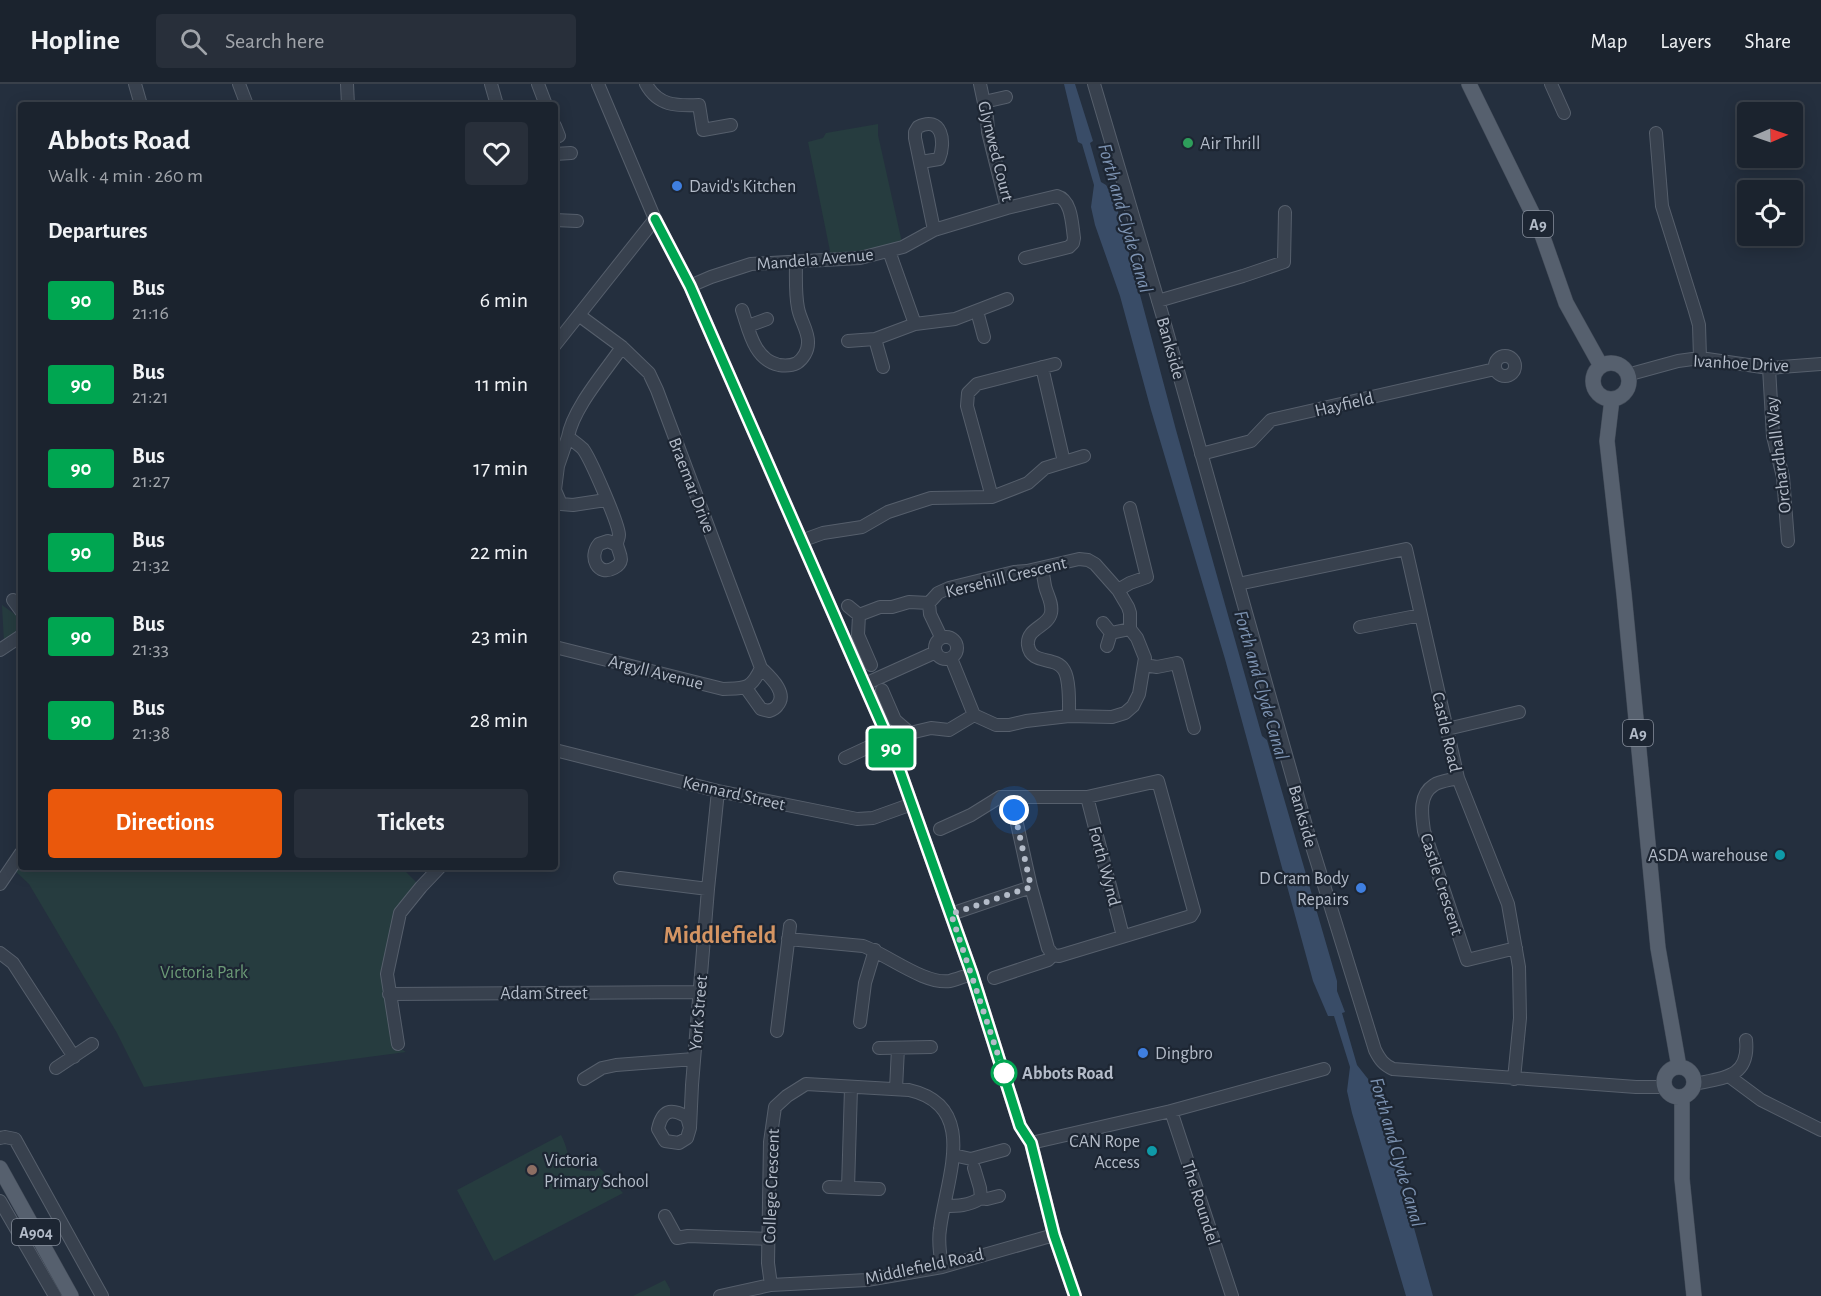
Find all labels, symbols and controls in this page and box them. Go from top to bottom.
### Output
search box [156,14,576,68]
icon: search [177,25,210,58]
text: Hopline [30,27,120,55]
text: Search here [225,30,324,52]
text: Map [1591,31,1627,52]
text: Layers [1660,31,1711,52]
text: Share [1744,31,1791,52]
street label: Glynwed Court [974,99,1016,203]
north arrow [1737,102,1803,168]
map controls [1737,102,1803,246]
button: heart [465,122,528,185]
text: Abbots Road [48,127,190,155]
place label: Air Thrill [1200,135,1260,153]
marker: Air Thrill [1181,136,1195,150]
water label: Forth and Clyde Canal [1094,141,1156,295]
text: Walk · 4 min · 260 m [48,166,203,186]
place label: David's Kitchen [689,178,796,196]
marker: David's Kitchen [670,179,684,193]
button: locate [1737,180,1803,246]
road number: A9 [1523,211,1553,237]
text: Departures [48,220,148,242]
street label: Mandela Avenue [756,246,874,274]
text: Bus [132,277,165,299]
text: 6 min [480,289,528,311]
text: 90 [70,290,92,311]
text: 21:16 [132,303,169,323]
street label: Bankside [1153,315,1188,381]
street label: Ivanhoe Drive [1693,353,1789,375]
text: Bus [132,361,165,383]
text: 11 min [475,373,528,395]
text: 90 [70,374,92,395]
text: 21:21 [132,387,169,407]
street label: Hayfield [1313,389,1375,420]
street label: Orchardhall Way [1763,395,1795,514]
street label: Braemar Drive [665,435,717,535]
text: Bus [132,445,165,467]
text: 17 min [473,457,528,479]
text: 90 [70,458,92,479]
text: 21:27 [132,471,170,491]
text: Bus [132,529,165,551]
text: 22 min [470,541,528,563]
text: 90 [70,542,92,563]
street label: Kersehill Crescent [944,554,1069,602]
text: 21:32 [132,555,170,575]
water label: Forth and Clyde Canal [1230,608,1292,762]
text: Bus [132,613,165,635]
text: 23 min [471,625,528,647]
text: 90 [70,626,92,647]
text: 21:33 [132,639,169,659]
street label: Argyll Avenue [607,653,705,693]
street label: Castle Road [1428,690,1464,774]
text: Bus [132,697,165,719]
text: 28 min [470,709,528,731]
text: 90 [70,710,92,731]
road number: A9 [1623,720,1653,746]
text: 21:38 [132,723,170,743]
line badge: 90 [864,728,918,768]
text: 90 [880,738,902,759]
street label: Kennard Street [681,773,787,815]
street label: Bankside [1285,783,1320,849]
button: Directions [48,789,282,858]
button: Tickets [294,789,528,858]
your location [999,795,1029,825]
street label: Forth Wynd [1085,824,1123,908]
street label: Castle Crescent [1416,831,1466,938]
place label: ASDA warehouse [1648,847,1768,865]
marker: ASDA warehouse [1773,848,1787,862]
place label: D Cram Body Repairs [1259,870,1349,909]
marker: D Cram Body Repairs [1354,881,1368,895]
district label: Middlefield [664,924,777,948]
park label: Victoria Park [160,964,249,982]
street label: York Street [687,974,711,1052]
street label: Adam Street [500,985,588,1003]
place label: Dingbro [1155,1045,1213,1063]
marker: Dingbro [1136,1046,1150,1060]
marker: Abbots Road [991,1060,1017,1086]
place label: Abbots Road [1022,1065,1114,1083]
water label: Forth and Clyde Canal [1366,1075,1428,1229]
street label: College Crescent [761,1128,783,1244]
place label: CAN Rope Access [1069,1133,1140,1172]
marker: CAN Rope Access [1145,1144,1159,1158]
place label: Victoria Primary School [544,1152,649,1191]
street label: The Roundel [1178,1159,1222,1248]
marker: Victoria Primary School [525,1163,539,1177]
road number: A904 [12,1219,60,1245]
street label: Middlefield Road [863,1246,985,1288]

